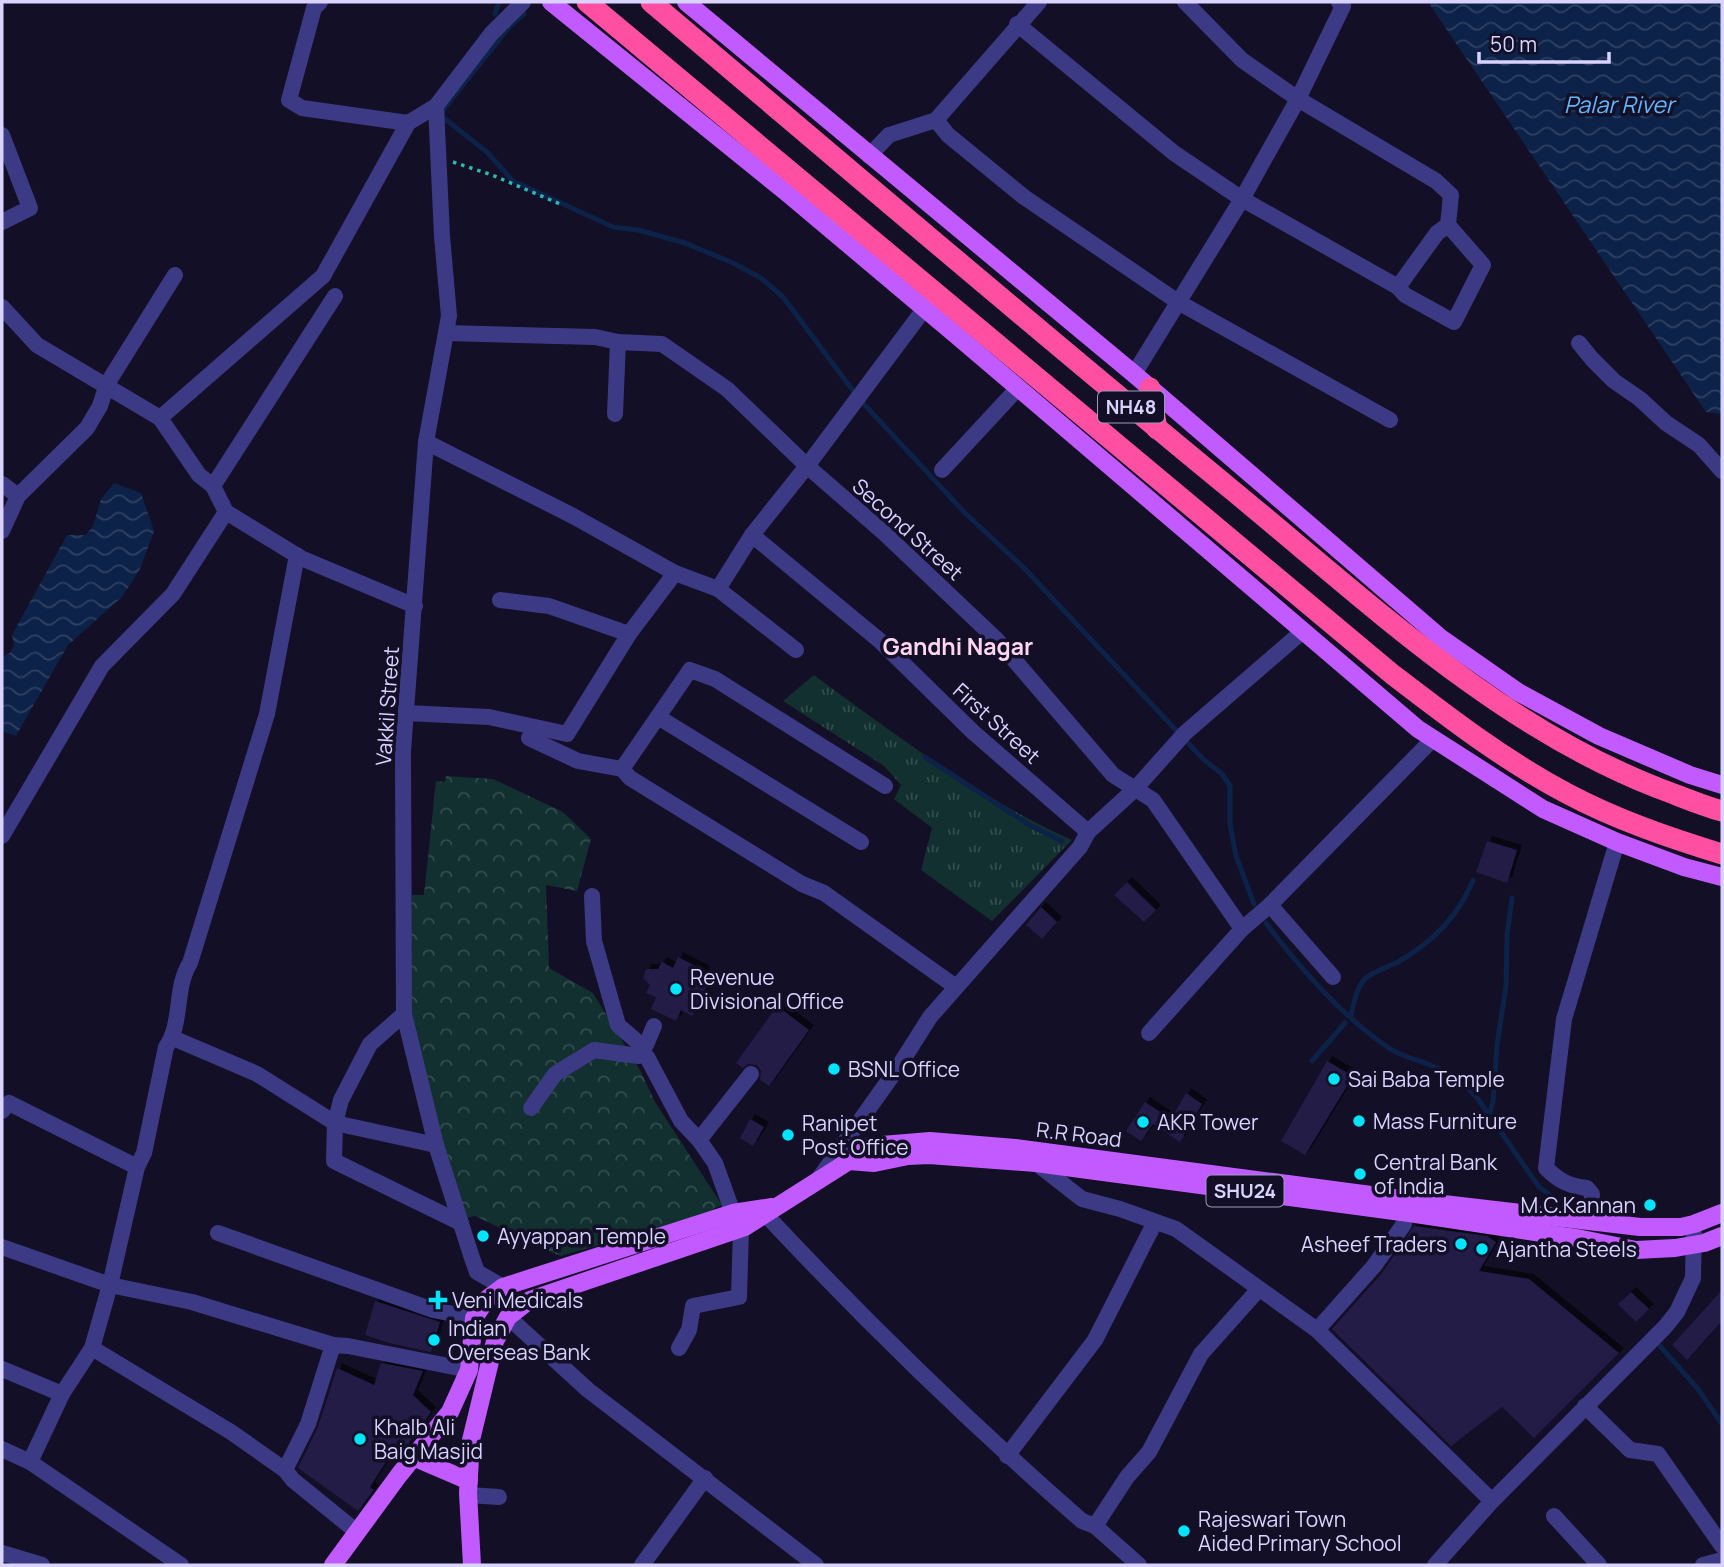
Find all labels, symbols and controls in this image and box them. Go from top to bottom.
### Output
scale bar [1479,21,1608,65]
text: 50 m [1490,30,1537,58]
water label: Palar River [1564,88,1677,120]
road number: NH48 [1098,392,1164,422]
street label: Second Street [847,472,969,586]
district label: Gandhi Nagar [883,630,1033,662]
street label: Vakkil Street [369,645,405,767]
street label: First Street [948,676,1046,770]
place label: Revenue Divisional Office [690,963,844,1015]
marker: Revenue Divisional Office [668,981,684,997]
place label: BSNL Office [848,1055,960,1083]
marker: BSNL Office [826,1061,842,1077]
place label: Sai Baba Temple [1348,1065,1505,1093]
marker: Sai Baba Temple [1326,1071,1342,1087]
place label: Mass Furniture [1373,1107,1517,1135]
place label: AKR Tower [1157,1108,1259,1136]
place label: Ranipet Post Office [802,1109,908,1161]
marker: Mass Furniture [1351,1113,1367,1129]
marker: AKR Tower [1135,1114,1151,1130]
street label: R.R Road [1035,1115,1123,1153]
marker: Ranipet Post Office [780,1127,796,1143]
place label: Central Bank of India [1374,1148,1498,1200]
marker: Central Bank of India [1352,1166,1368,1182]
road number: SHU24 [1206,1176,1284,1206]
place label: M.C.Kannan [1521,1191,1636,1219]
marker: M.C.Kannan [1642,1197,1658,1213]
place label: Ayyappan Temple [497,1222,666,1250]
marker: Ayyappan Temple [475,1228,491,1244]
place label: Asheef Traders [1301,1230,1447,1258]
place label: Ajantha Steels [1496,1235,1637,1263]
marker: Asheef Traders [1453,1236,1469,1252]
marker: Ajantha Steels [1474,1241,1490,1257]
place label: Veni Medicals [452,1286,583,1314]
marker: Veni Medicals [430,1292,446,1308]
place label: Indian Overseas Bank [448,1314,591,1366]
marker: Indian Overseas Bank [426,1332,442,1348]
place label: Khalb Ali Baig Masjid [374,1413,483,1465]
marker: Khalb Ali Baig Masjid [352,1431,368,1447]
place label: Rajeswari Town Aided Primary School [1198,1505,1402,1557]
marker: Rajeswari Town Aided Primary School [1176,1523,1192,1539]

